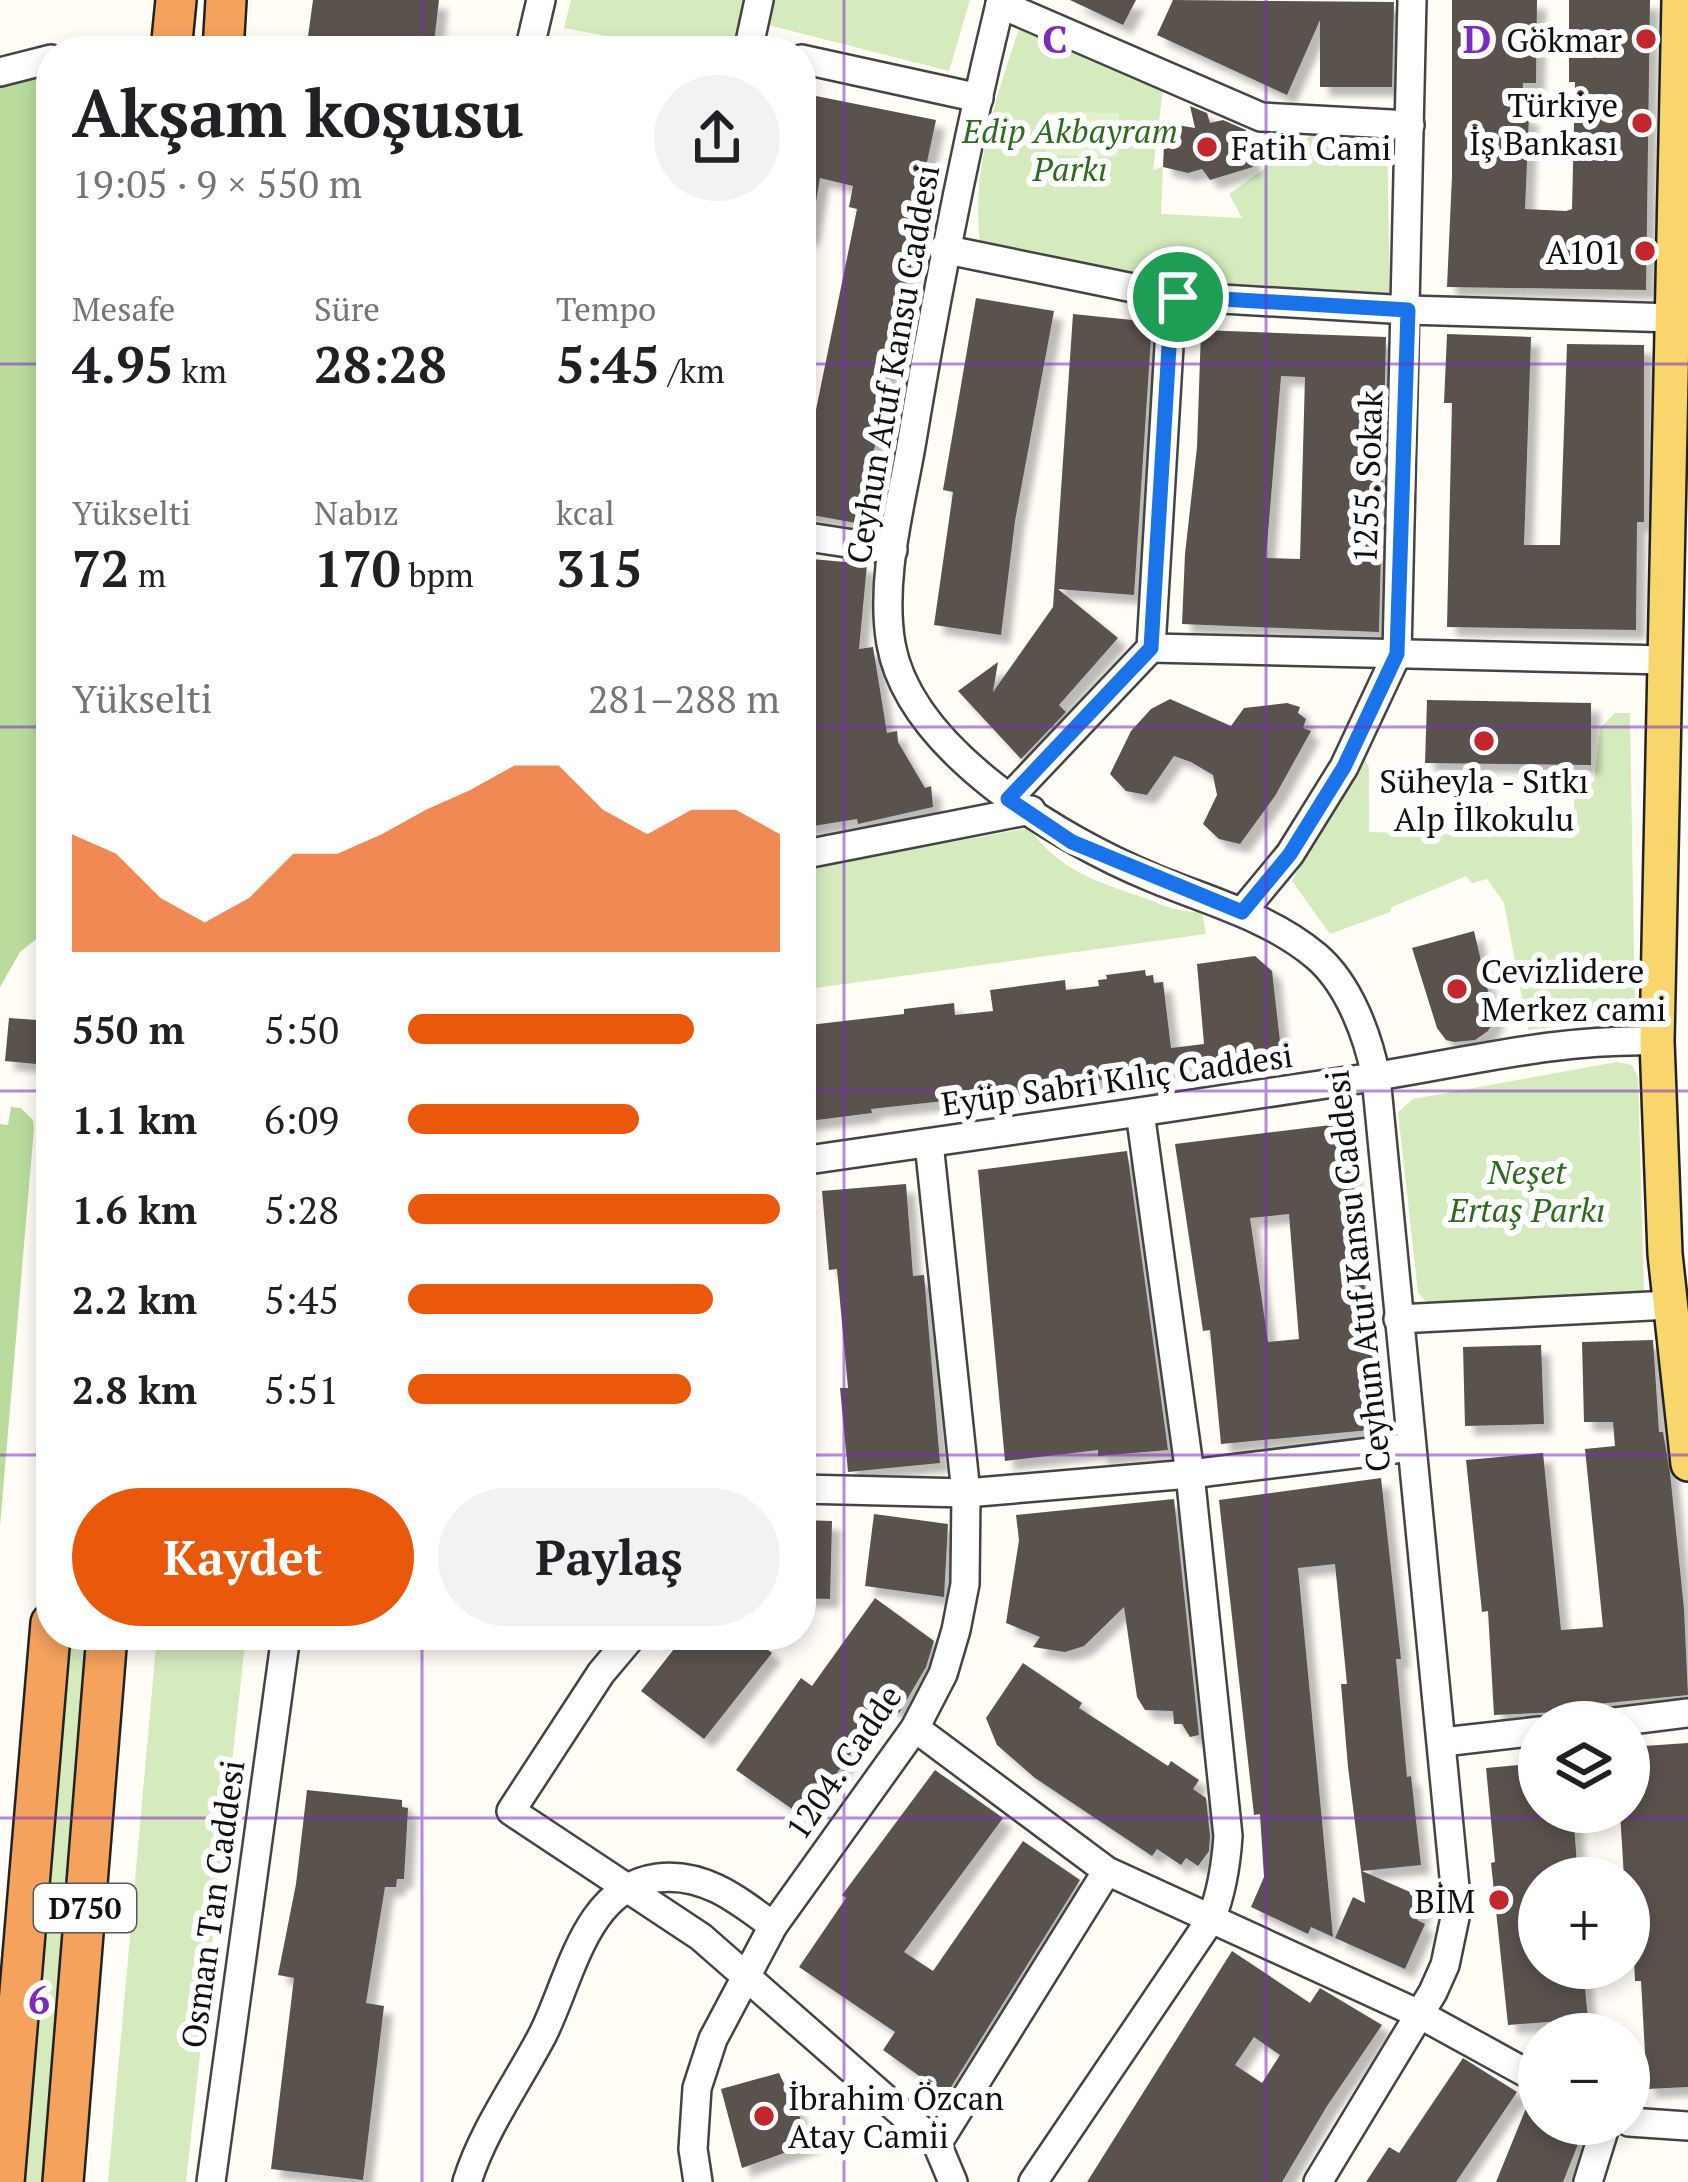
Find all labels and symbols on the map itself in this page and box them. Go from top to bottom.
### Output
text: C [1042,12,1068,64]
text: D [1463,12,1491,64]
place label: Gökmar [1506,18,1622,61]
marker: Gökmar [1633,26,1659,52]
place label: Türkiye İş Bankası [1469,83,1618,164]
park label: Edip Akbayram Parkı [961,109,1178,190]
marker: Türkiye İş Bankası [1629,110,1655,136]
place label: Fatih Cami [1231,126,1392,169]
marker: Fatih Cami [1194,134,1220,160]
street label: Ceyhun Atuf Kansu Caddesi [836,161,948,567]
place label: A101 [1546,230,1621,273]
marker: A101 [1632,238,1658,264]
pin [1127,246,1229,348]
street label: 1255. Sokak [1342,389,1392,564]
marker: Süheyla - Sıtkı Alp İlkokulu [1471,728,1497,754]
place label: Süheyla - Sıtkı Alp İlkokulu [1379,759,1589,840]
place label: Cevizlidere Merkez cami [1481,949,1666,1030]
marker: Cevizlidere Merkez cami [1444,976,1470,1002]
street label: Eyüp Sabri Kılıç Caddesi [939,1033,1295,1125]
street label: Ceyhun Atuf Kansu Caddesi [1314,1068,1400,1474]
park label: Neşet Ertaş Parkı [1448,1150,1605,1231]
street label: 1204. Cadde [776,1676,910,1848]
street label: Osman Tan Caddesi [170,1757,254,2051]
place label: BİM [1414,1879,1475,1922]
road number: D750 [34,1884,136,1932]
marker: BİM [1486,1887,1512,1913]
text: 6 [28,1973,50,2025]
place label: İbrahim Özcan Atay Camii [788,2076,1004,2157]
marker: İbrahim Özcan Atay Camii [751,2103,777,2129]

